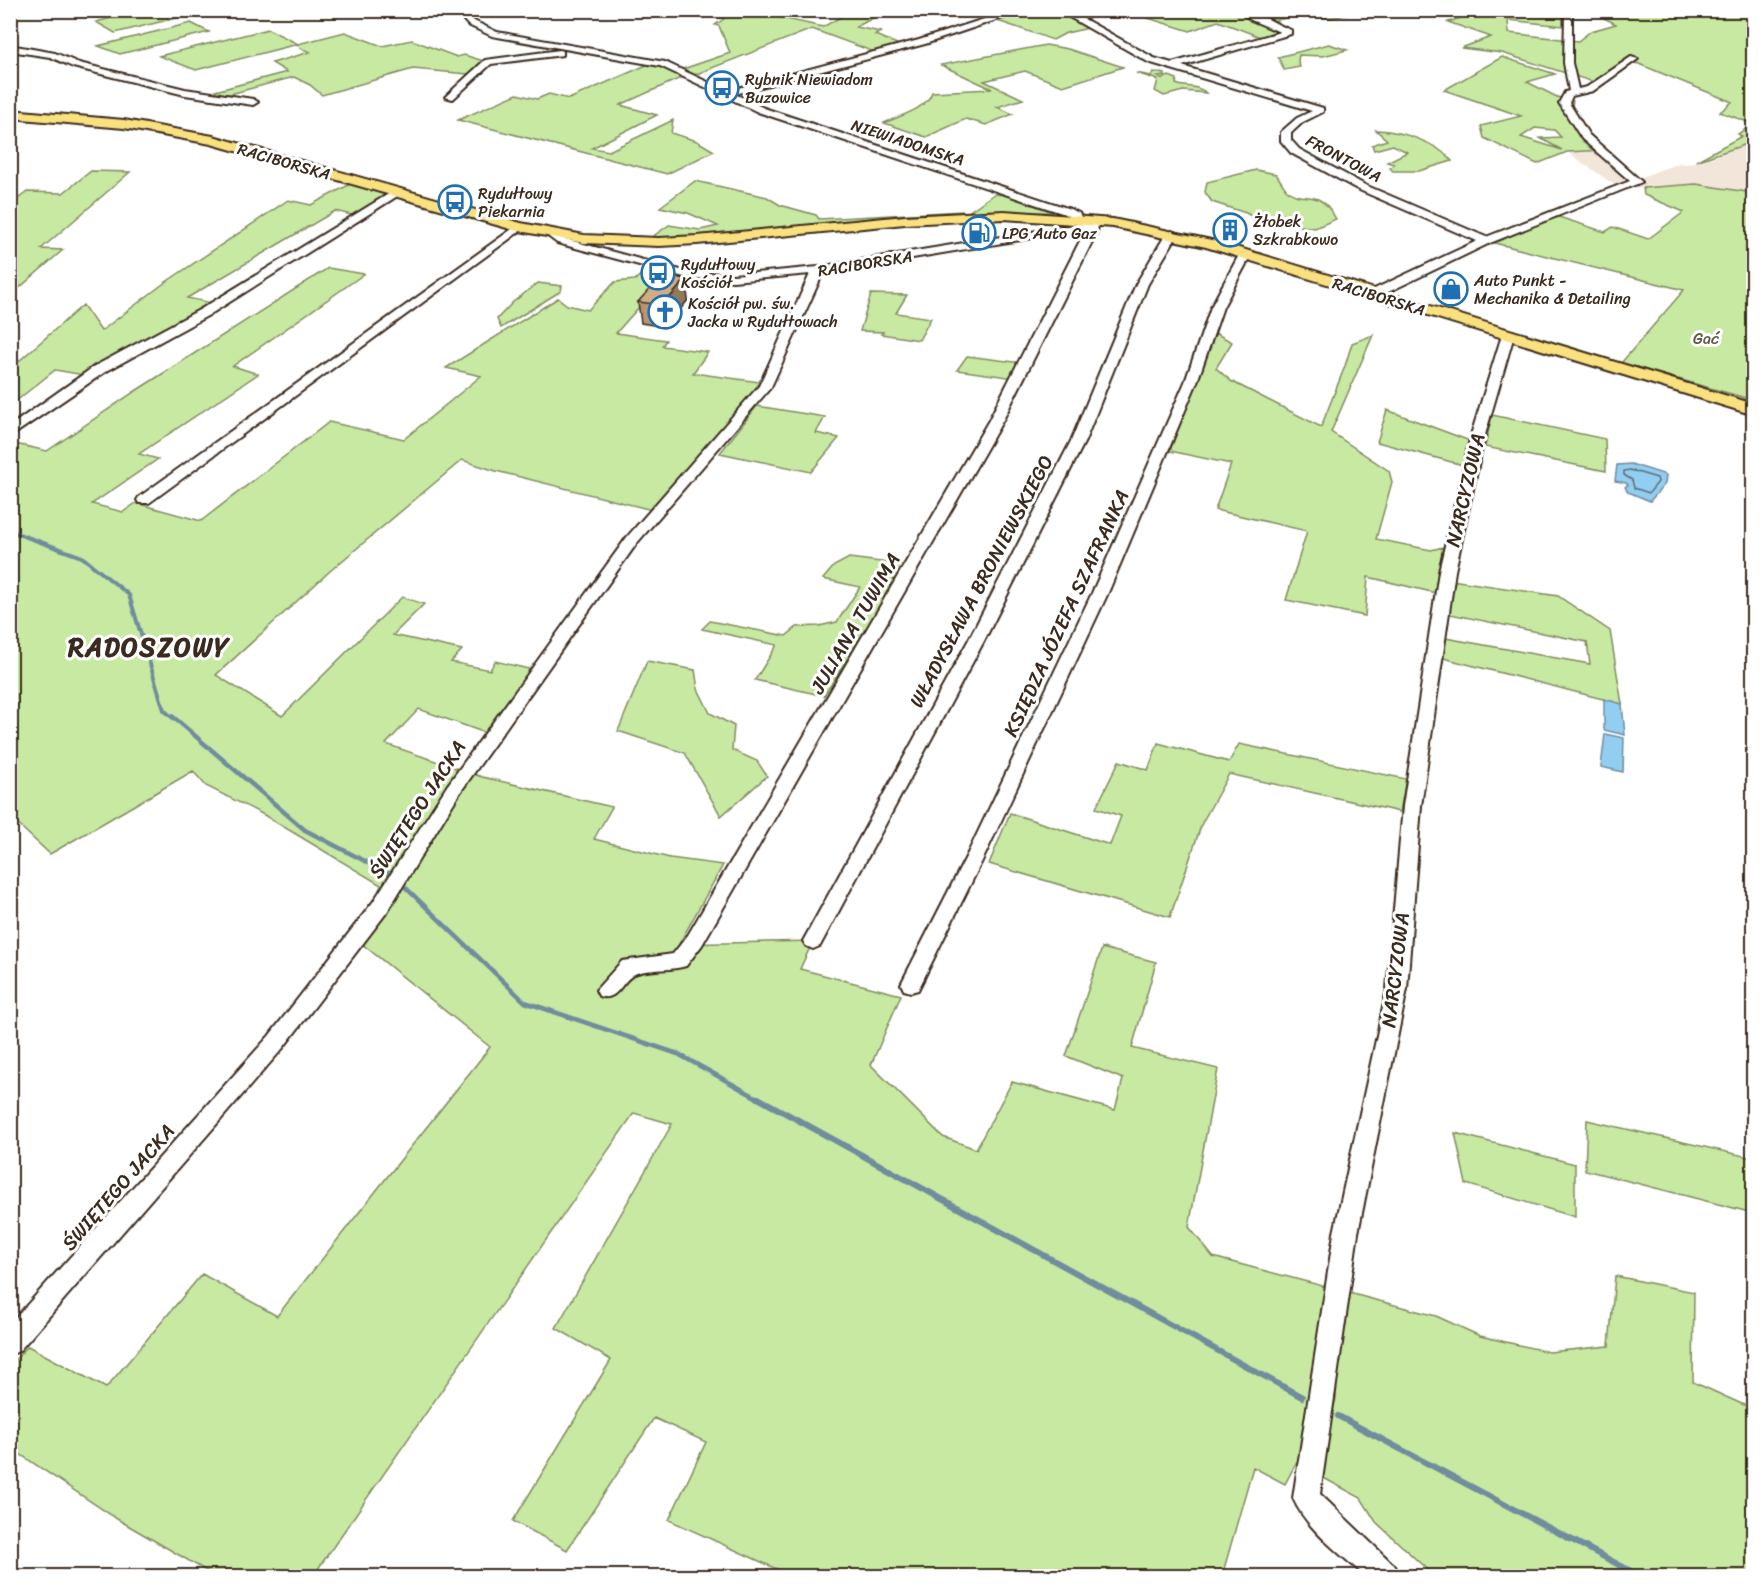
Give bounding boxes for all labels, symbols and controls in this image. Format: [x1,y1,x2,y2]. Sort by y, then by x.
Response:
place label: Rybnik Niewiadom Buzowice [745,65,873,112]
bus stop icon: Rybnik Niewiadom Buzowice [704,70,740,106]
street label: NIEWIADOMSKA [848,111,968,174]
street label: FRONTOWA [1301,126,1387,191]
street label: RACIBORSKA [234,134,334,189]
place label: Rydułtowy Piekarnia [478,179,553,226]
bus stop icon: Rydułtowy Piekarnia [437,184,473,220]
place label: Żłobek Szkrabkowo [1253,207,1338,254]
building icon: Żłobek Szkrabkowo [1212,212,1248,248]
fuel station icon: LPG Auto Gaz [961,215,997,251]
place label: LPG Auto Gaz [1002,219,1097,248]
street label: RACIBORSKA [816,242,915,285]
place label: Rydułtowy Kościół [681,250,756,297]
bus stop icon: Rydułtowy Kościół [640,255,676,291]
place label: Auto Punkt - Mechanika & Detailing [1473,266,1631,313]
street label: RACIBORSKA [1329,269,1429,324]
shop icon: Auto Punkt - Mechanika & Detailing [1433,271,1469,307]
place label: Kościół pw. św. Jacka w Rydułtowach [687,289,838,336]
church icon: Kościół pw. św. Jacka w Rydułtowach [647,294,683,330]
park label: Gać [1693,324,1721,353]
street label: NARCYZOWA [1435,430,1496,550]
street label: WŁADYSŁAWA BRONIEWSKIEGO [900,448,1063,714]
street label: KSIĘDZA JÓZEFA SZAFRANKA [994,484,1139,743]
street label: JULIANA TUWIMA [800,546,910,702]
district label: RADOSZOWY [67,624,231,670]
street label: ŚWIĘTEGO JACKA [359,733,475,886]
street label: NARCYZOWA [1371,911,1420,1030]
street label: ŚWIĘTEGO JACKA [53,1116,184,1259]

